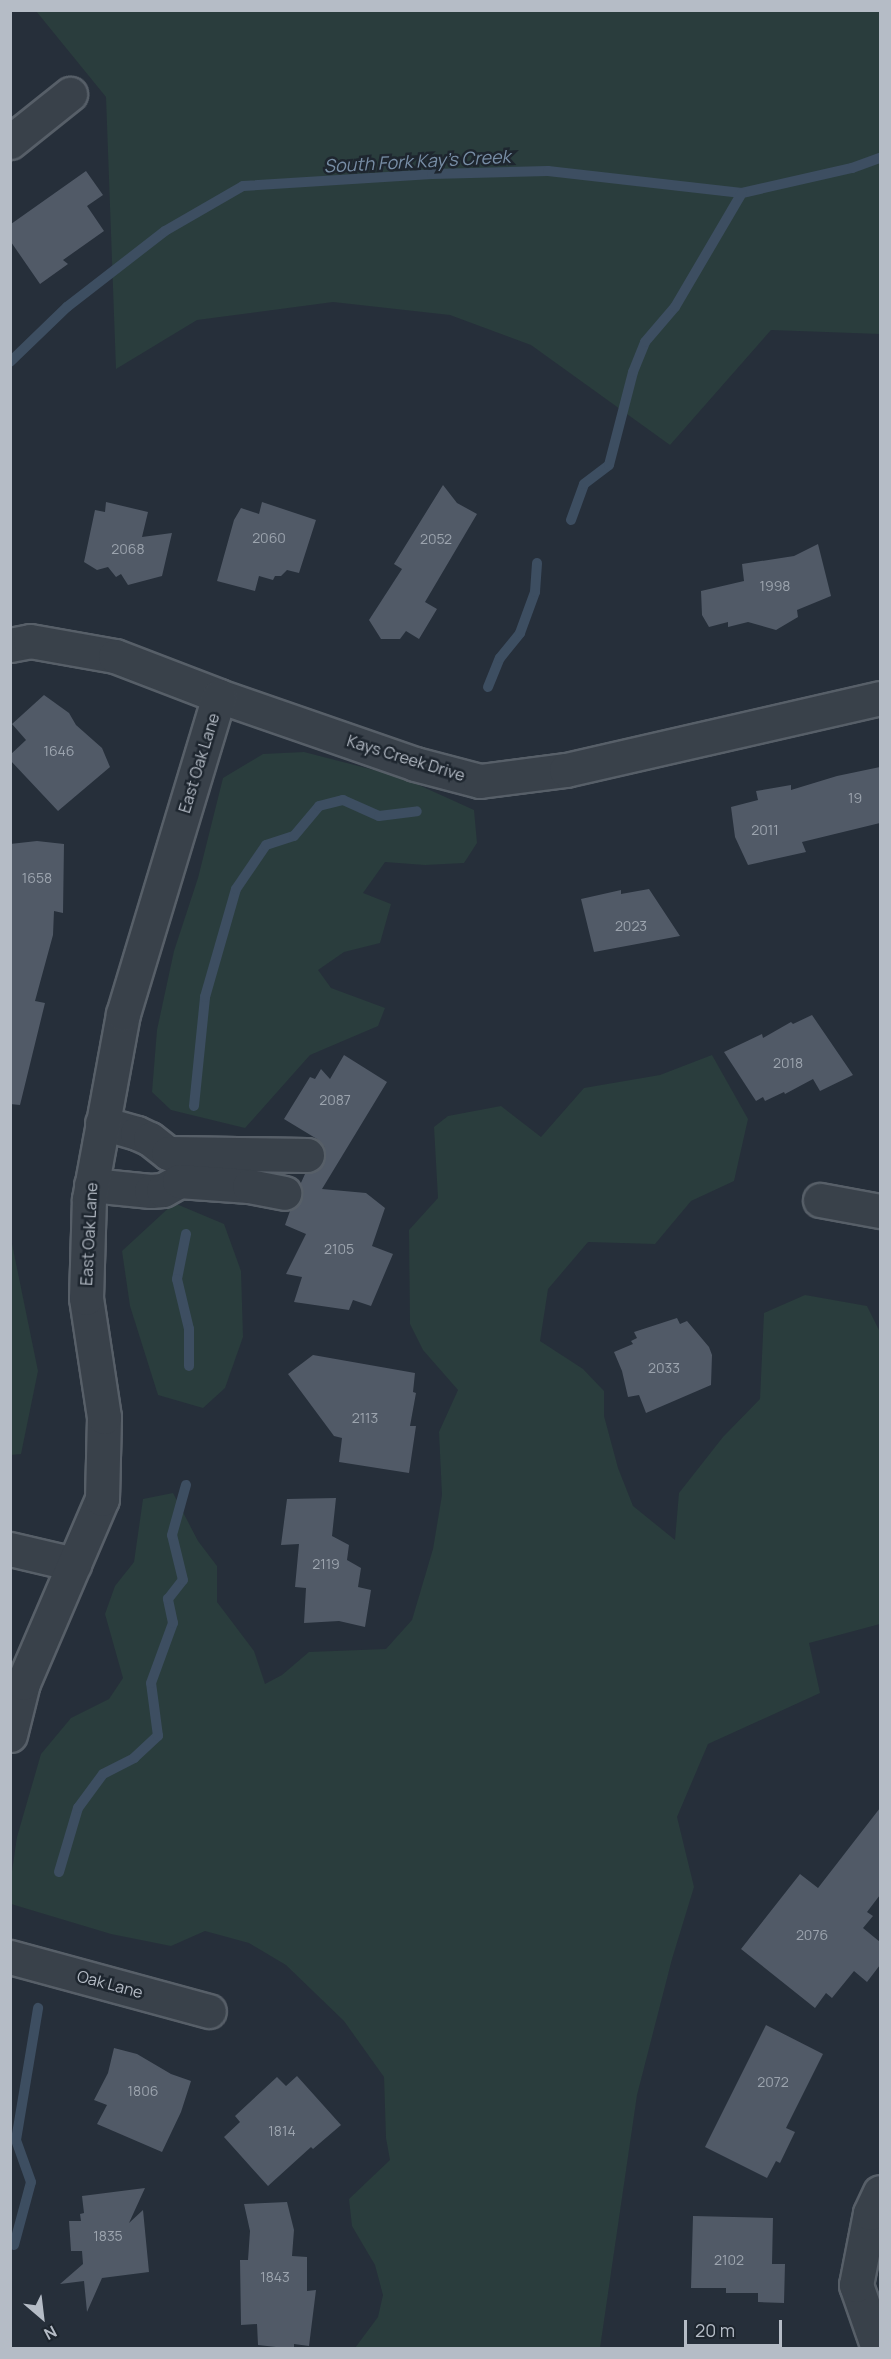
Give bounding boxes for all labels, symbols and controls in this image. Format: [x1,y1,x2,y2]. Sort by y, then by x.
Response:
water label: South Fork Kay's Creek [323,145,511,177]
house number: 2060 [252,530,286,546]
house number: 2052 [420,531,452,547]
house number: 2068 [111,541,145,557]
house number: 1998 [760,578,790,594]
street label: East Oak Lane [175,711,223,815]
street label: Kays Creek Drive [345,731,467,785]
house number: 1646 [43,743,75,759]
house number: 19 [848,790,862,806]
house number: 2011 [751,822,779,838]
house number: 1658 [22,870,52,886]
house number: 2023 [615,918,647,934]
house number: 2018 [773,1055,803,1071]
house number: 2087 [319,1092,351,1108]
street label: East Oak Lane [77,1182,101,1286]
house number: 2105 [324,1241,354,1257]
house number: 2033 [648,1360,680,1376]
house number: 2113 [352,1410,378,1426]
house number: 2119 [312,1556,340,1572]
house number: 2076 [796,1927,828,1943]
street label: Oak Lane [75,1966,145,2002]
house number: 2072 [757,2074,789,2090]
house number: 1806 [128,2083,158,2099]
house number: 1814 [268,2123,296,2139]
house number: 1835 [93,2228,123,2244]
house number: 2102 [714,2252,744,2268]
house number: 1843 [260,2269,290,2285]
north arrow [12,2287,72,2347]
scale bar [687,2308,784,2346]
text: 20 m [695,2318,735,2342]
text: N [40,2320,61,2345]

